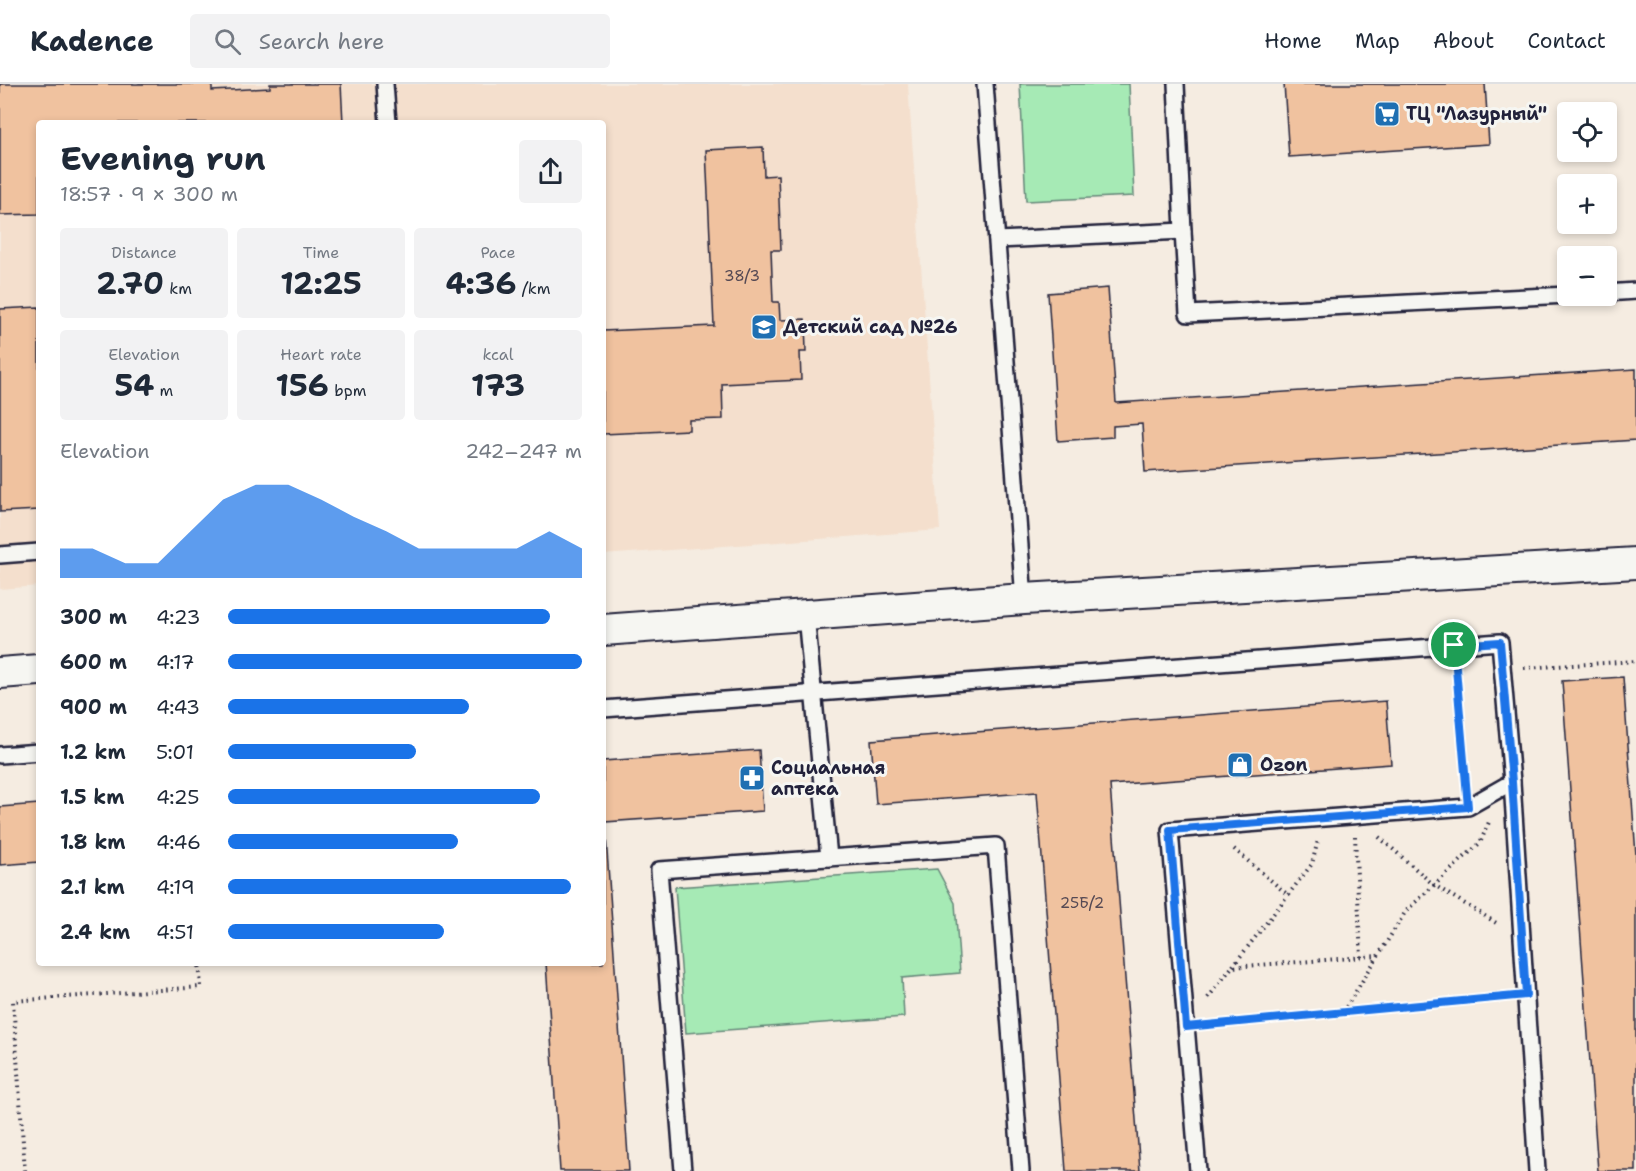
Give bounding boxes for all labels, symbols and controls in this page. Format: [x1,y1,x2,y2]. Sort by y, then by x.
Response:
search box [190,14,610,68]
text: Kadence [30,22,154,60]
icon: search [211,25,244,58]
text: Search here [259,27,385,56]
text: Home [1264,27,1322,55]
text: Map [1355,27,1400,55]
text: About [1433,27,1494,55]
text: Contact [1527,27,1606,55]
supermarket icon: ТЦ "Лазурный" [1372,99,1402,129]
place label: ТЦ "Лазурный" [1406,102,1547,126]
map controls [1557,102,1617,306]
button: locate [1557,102,1617,162]
text: Evening run [60,136,266,181]
button: share [519,140,582,203]
button: + [1557,174,1617,234]
text: 18:57 · 9 × 300 m [60,181,238,207]
text: Distance [111,242,177,263]
text: Time [303,242,339,263]
text: Pace [480,242,516,263]
button: − [1557,246,1617,306]
text: 2.70 [96,263,164,304]
text: 12:25 [280,263,362,304]
text: 4:36 [446,263,516,304]
house number: 38/3 [724,266,760,286]
text: km [164,278,192,299]
text: /km [516,278,550,299]
school or university icon: Детский сад №26 [749,312,779,342]
place label: Детский сад №26 [783,315,958,339]
text: Elevation [108,344,180,365]
text: Heart rate [280,344,362,365]
text: kcal [482,344,514,365]
text: 54 [115,365,154,406]
text: 156 [276,365,329,406]
text: 173 [471,365,525,406]
text: m [154,380,173,401]
text: bpm [329,380,366,401]
text: Elevation [60,438,150,464]
text: 242–247 m [465,438,582,464]
text: 300 m [60,604,127,630]
text: 4:23 [156,604,201,630]
pin [1428,619,1479,670]
icon: arrive [1437,628,1470,661]
text: 600 m [60,649,127,675]
text: 4:17 [156,649,195,675]
text: 900 m [60,694,127,720]
text: 4:43 [156,694,200,720]
text: 1.2 km [60,739,126,765]
text: 5:01 [156,739,194,765]
shop icon: Ozon [1225,750,1255,780]
place label: Ozon [1260,753,1307,777]
place label: Социальная аптека [771,756,886,801]
pharmacy icon: Социальная аптека [737,763,767,793]
text: 1.5 km [60,784,124,810]
text: 4:25 [156,784,200,810]
text: 1.8 km [60,829,126,855]
text: 4:46 [156,829,201,855]
text: 2.1 km [60,874,125,900]
text: 4:19 [156,874,195,900]
house number: 25Б/2 [1060,893,1104,913]
text: 2.4 km [60,919,130,945]
text: 4:51 [156,919,194,945]

